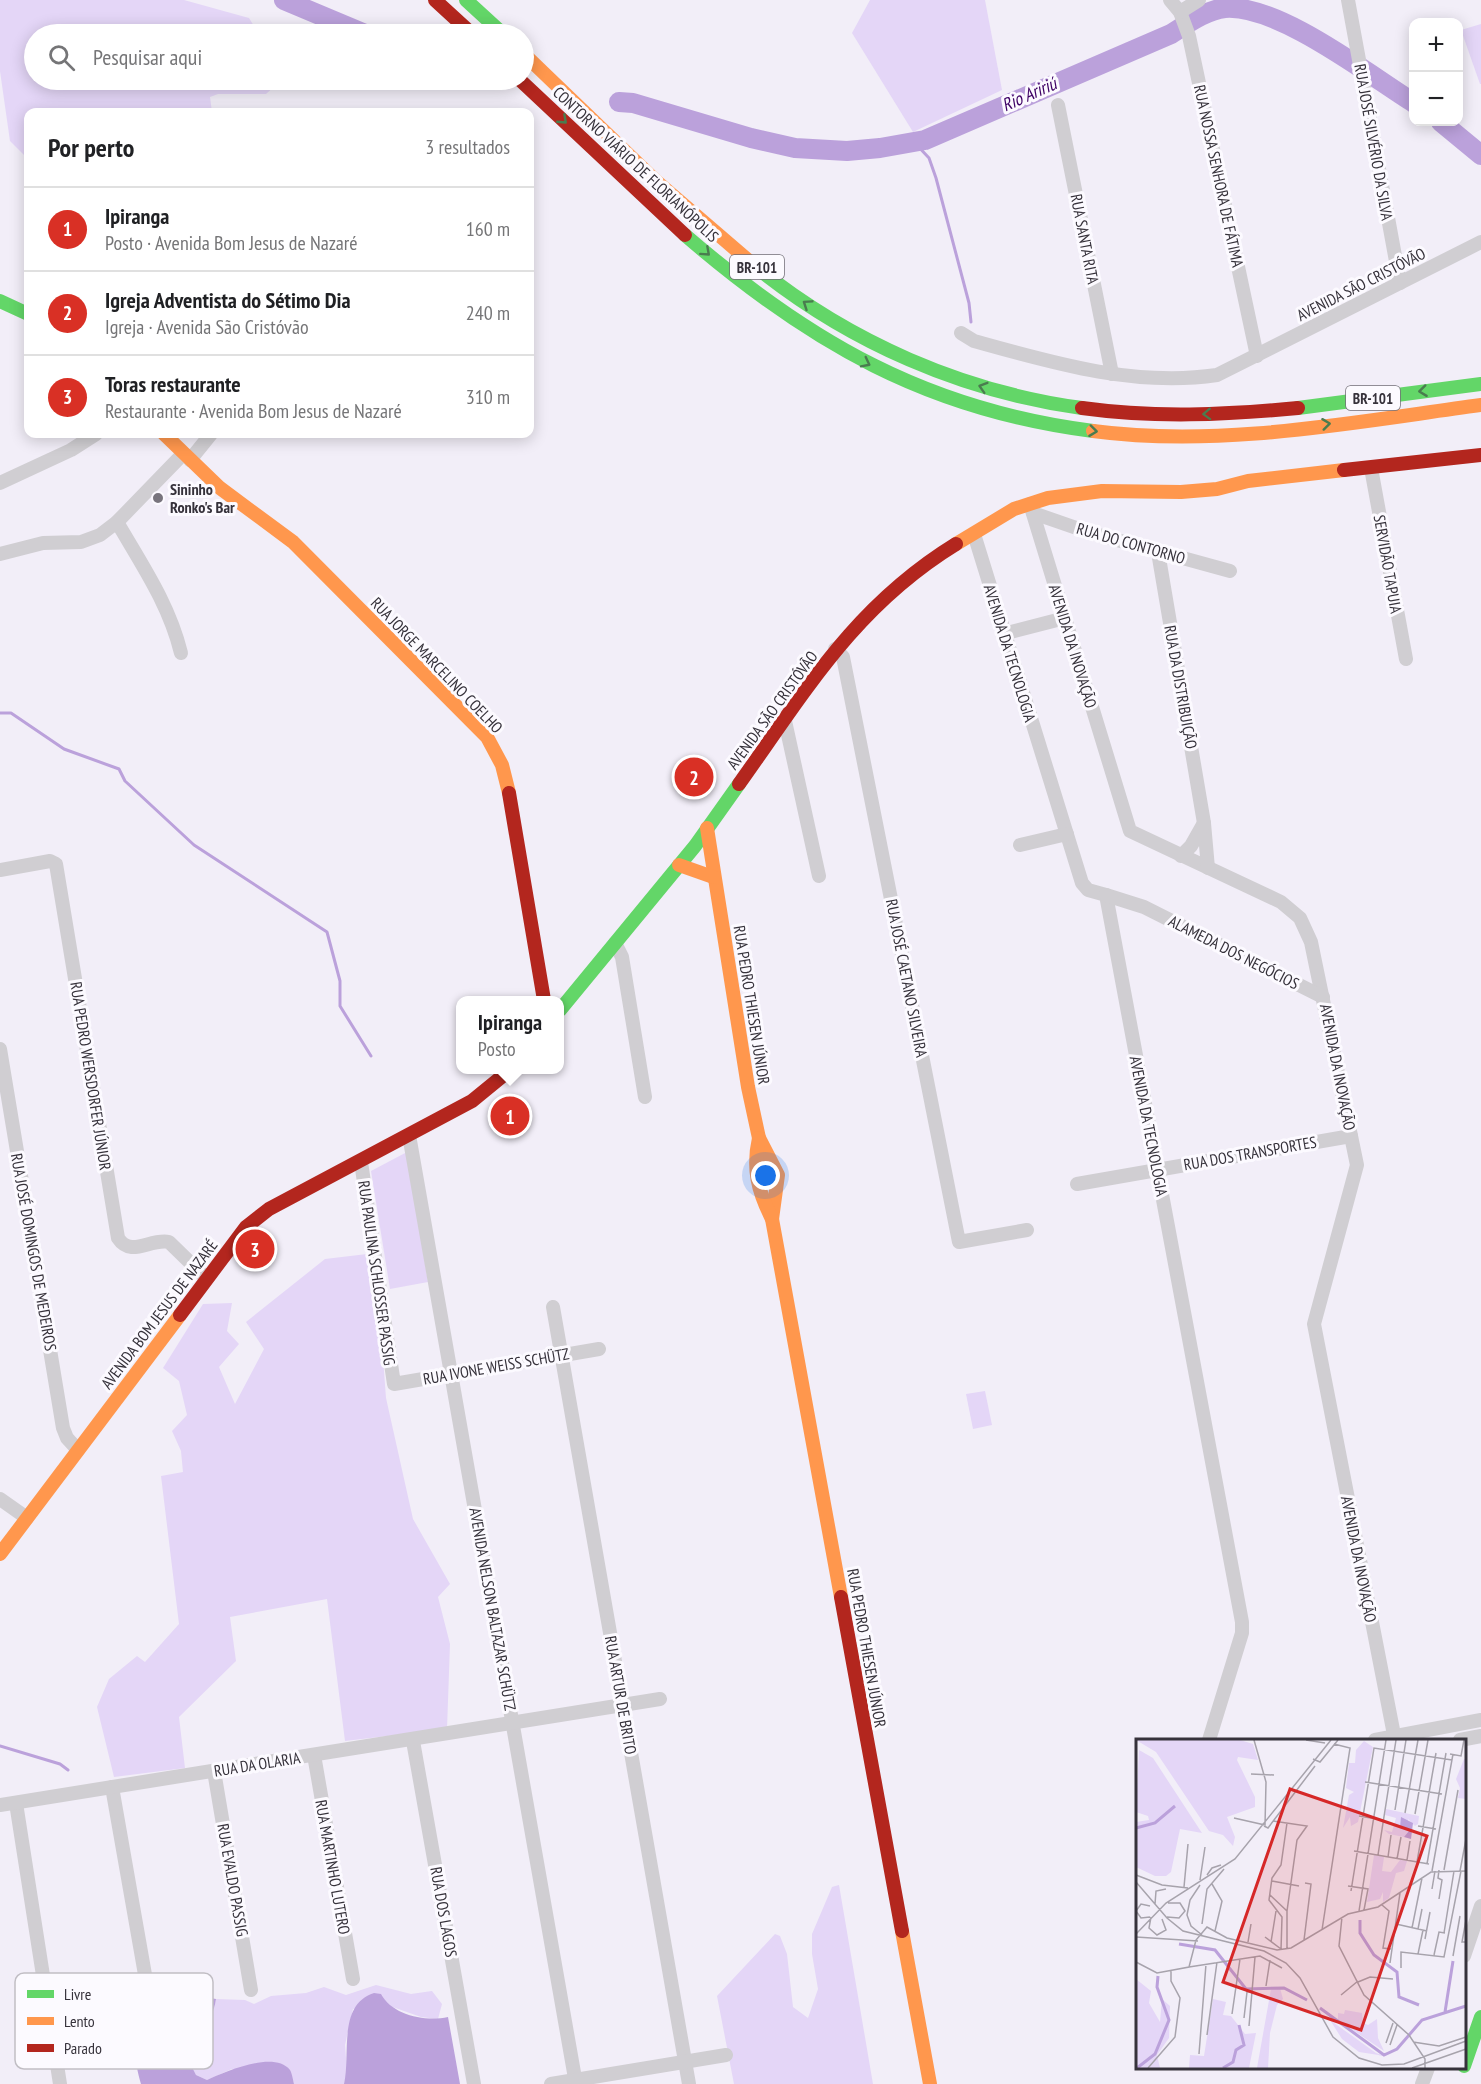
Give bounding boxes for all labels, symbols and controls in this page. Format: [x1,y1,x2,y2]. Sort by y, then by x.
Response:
map controls [1409,18,1463,126]
button: + [1409,18,1463,72]
search box [24,24,534,90]
icon: search [45,41,78,74]
text: Pesquisar aqui [93,43,202,71]
street label: RUA JOSÉ SILVÉRIO DA SILVA [1350,62,1398,222]
water label: Rio Aririú [998,71,1061,116]
button: − [1409,72,1463,126]
street label: CONTORNO VIÁRIO DE FLORIANÓPOLIS [549,82,723,246]
street label: RUA NOSSA SENHORA DE FÁTIMA [1190,83,1248,269]
one-way arrow [555,112,566,123]
text: Por perto [48,131,134,164]
text: 3 resultados [425,134,510,160]
street label: RUA SANTA RITA [1066,192,1104,286]
text: Ipiranga [105,202,169,230]
text: 1 [63,216,72,242]
text: 160 m [466,216,510,242]
text: Posto · Avenida Bom Jesus de Nazaré [105,230,358,256]
street label: AVENIDA SÃO CRISTÓVÃO [1293,243,1429,325]
one-way arrow [699,245,710,256]
road number: BR-101 [730,255,784,279]
text: Igreja Adventista do Sétimo Dia [105,286,351,314]
text: 2 [63,300,72,326]
text: 240 m [466,300,510,326]
one-way arrow [803,300,814,311]
text: Igreja · Avenida São Cristóvão [105,314,309,340]
one-way arrow [859,355,870,367]
text: Toras restaurante [105,370,241,398]
one-way arrow [978,382,989,394]
text: 3 [63,384,72,410]
text: 310 m [466,384,510,410]
one-way arrow [1418,385,1428,397]
road number: BR-101 [1346,386,1400,410]
text: Restaurante · Avenida Bom Jesus de Nazaré [105,398,402,424]
one-way arrow [1203,408,1212,421]
one-way arrow [1321,419,1330,431]
one-way arrow [1088,424,1097,437]
place label: Sininho Ronko's Bar [170,479,235,517]
marker: Sininho Ronko's Bar [151,491,165,505]
street label: SERVIDÃO TAPUIA [1369,513,1407,615]
street label: RUA DO CONTORNO [1075,518,1188,568]
street label: AVENIDA DA TECNOLOGIA [980,582,1041,724]
street label: AVENIDA DA INOVAÇÃO [1045,582,1101,710]
street label: RUA JORGE MARCELINO COELHO [367,593,507,737]
street label: RUA DA DISTRIBUIÇÃO [1160,624,1202,751]
street label: AVENIDA SÃO CRISTÓVÃO [722,647,822,773]
pin: 2 [674,754,714,800]
street label: RUA JOSÉ CAETANO SILVEIRA [882,897,932,1059]
street label: ALAMEDA DOS NEGÓCIOS [1165,910,1303,994]
street label: RUA PEDRO THIESEN JÚNIOR [730,924,775,1086]
street label: RUA PEDRO WERSDORFER JÚNIOR [66,980,116,1172]
popup [456,996,564,1074]
street label: AVENIDA DA INOVAÇÃO [1316,1002,1360,1132]
text: Ipiranga [478,1008,542,1036]
text: Posto [478,1036,516,1062]
street label: AVENIDA DA TECNOLOGIA [1126,1054,1172,1198]
pin: 1 [490,1094,530,1138]
street label: RUA DOS TRANSPORTES [1182,1131,1318,1175]
street label: RUA JOSÉ DOMINGOS DE MEDEIROS [7,1152,61,1353]
your location [751,1161,780,1190]
street label: RUA PAULINA SCHLOSSER PASSIG [354,1179,400,1367]
pin: 3 [236,1226,274,1272]
street label: AVENIDA BOM JESUS DE NAZARÉ [96,1235,222,1393]
street label: RUA IVONE WEISS SCHÜTZ [421,1343,571,1389]
street label: AVENIDA DA INOVAÇÃO [1337,1494,1381,1624]
street label: AVENIDA NELSON BALTAZAR SCHÜTZ [465,1506,521,1712]
street label: RUA PEDRO THIESEN JÚNIOR [843,1567,891,1729]
street label: RUA ARTUR DE BRITO [601,1634,641,1756]
inset map [1136,1739,1466,2069]
street label: RUA DA OLARIA [212,1747,302,1781]
street label: RUA MARTINHO LUTERO [311,1798,355,1936]
street label: RUA EVALDO PASSIG [213,1822,253,1938]
street label: RUA DOS LAGOS [426,1865,462,1959]
legend [15,1973,213,2069]
text: Livre [64,1984,91,2004]
text: Lento [64,2011,95,2031]
text: Parado [64,2038,102,2058]

